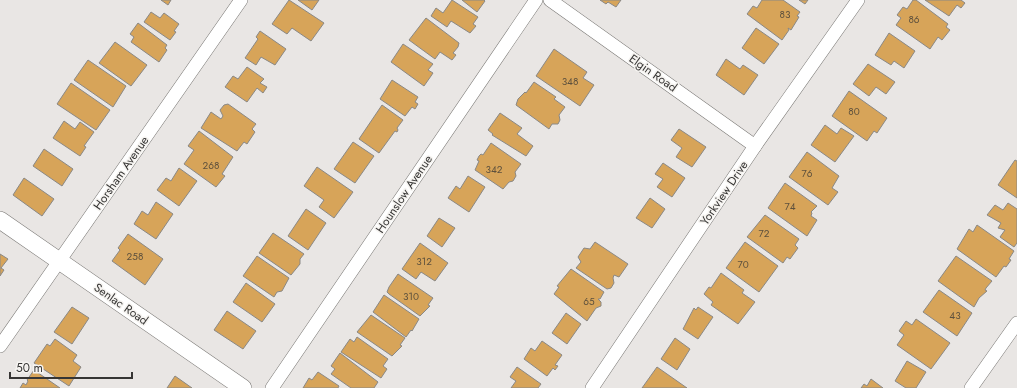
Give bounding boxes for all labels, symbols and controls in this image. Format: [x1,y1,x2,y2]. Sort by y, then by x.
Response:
house number: 83 [780,7,791,22]
house number: 86 [908,12,920,27]
street label: Elgin Road [625,50,681,96]
house number: 348 [562,74,578,89]
house number: 80 [848,104,860,119]
street label: Horsham Avenue [89,132,153,214]
street label: Hounslow Avenue [371,151,437,237]
street label: Yorkview Drive [696,157,752,229]
house number: 268 [203,158,219,173]
house number: 342 [486,162,503,177]
house number: 76 [801,166,813,181]
house number: 74 [784,199,796,214]
house number: 72 [759,226,770,241]
house number: 258 [127,249,143,264]
house number: 312 [416,254,432,269]
house number: 70 [737,257,749,272]
street label: Senlac Road [90,279,152,329]
house number: 310 [403,289,419,304]
house number: 65 [583,294,595,309]
house number: 43 [949,308,961,323]
scale bar [10,354,132,380]
text: 50 m [16,359,43,377]

